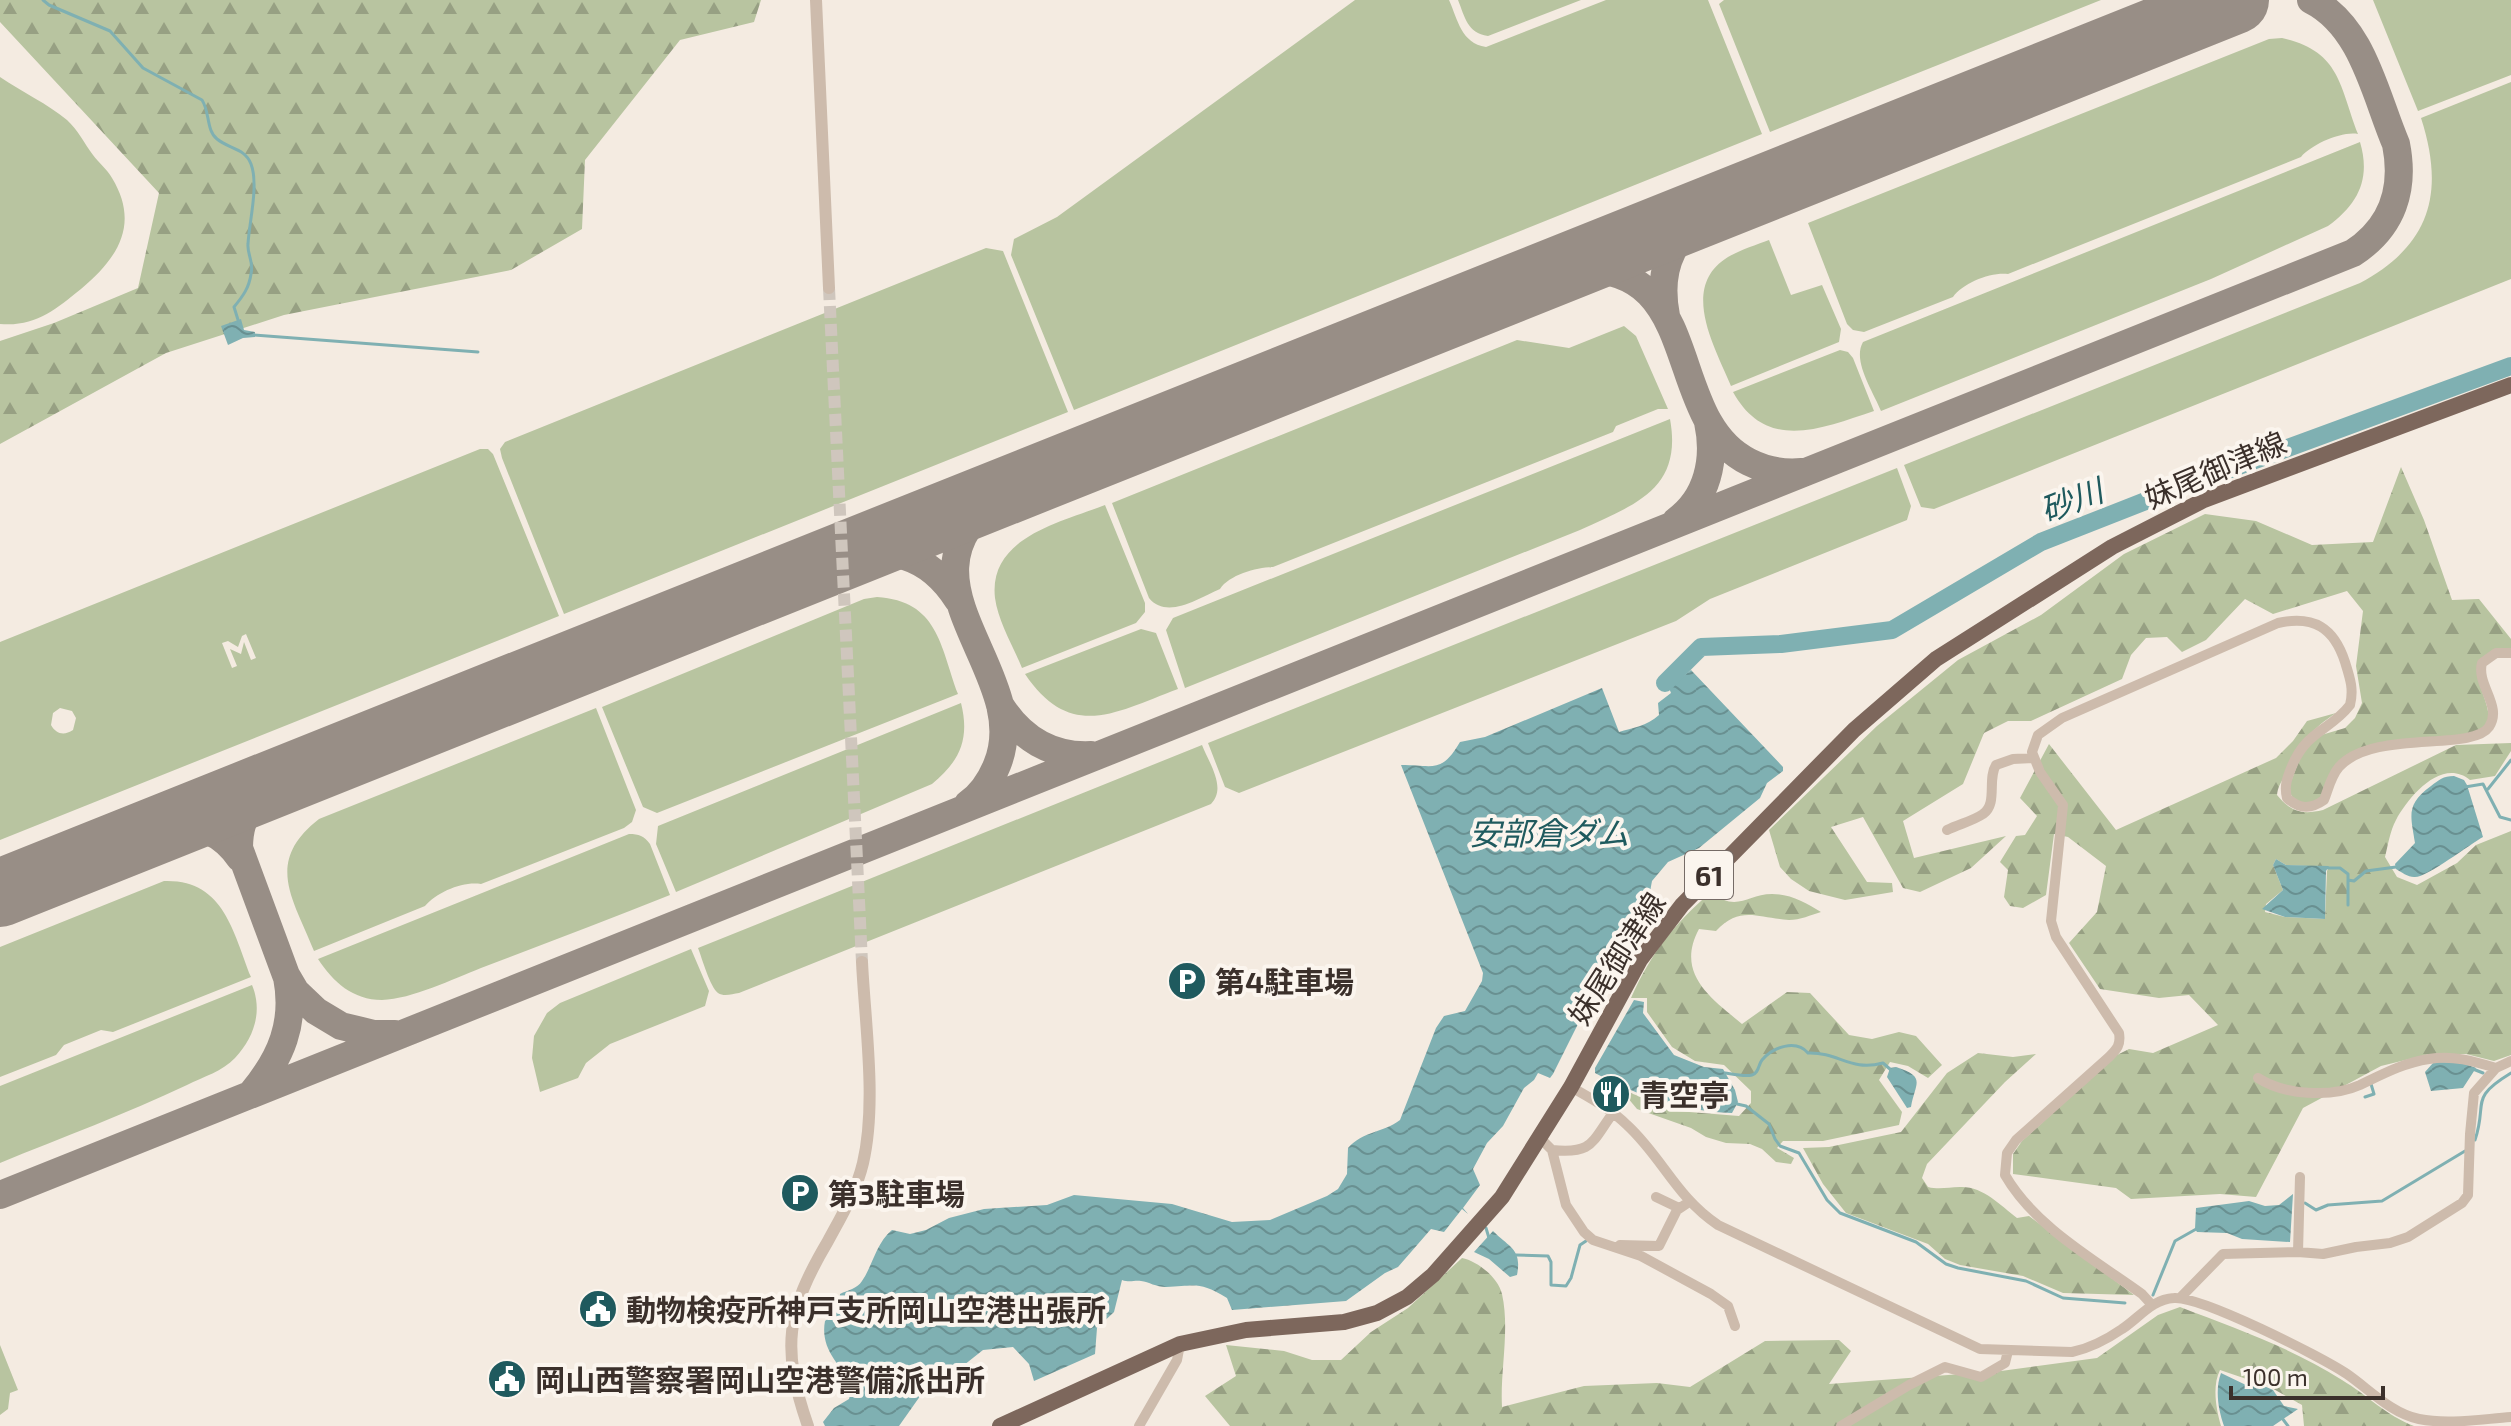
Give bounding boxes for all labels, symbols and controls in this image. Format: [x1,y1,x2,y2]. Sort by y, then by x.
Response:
street label: 妹尾御津線 [2139,423,2291,515]
water label: 砂川 [2034,469,2110,528]
water label: 安部倉ダム [1469,813,1629,851]
road number: 61 [1685,851,1733,899]
street label: 妹尾御津線 [1560,885,1672,1031]
parking icon: 第4駐車場 [1166,960,1208,1002]
place label: 第4駐車場 [1215,963,1354,999]
restaurant icon: 青空亭 [1590,1073,1632,1115]
place label: 青空亭 [1639,1076,1729,1112]
parking icon: 第3駐車場 [779,1172,821,1214]
place label: 第3駐車場 [828,1175,965,1211]
public building icon: 動物検疫所神戸支所岡山空港出張所 [577,1288,619,1330]
place label: 動物検疫所神戸支所岡山空港出張所 [626,1291,1106,1327]
scale bar [2231,1350,2383,1400]
public building icon: 岡山西警察署岡山空港警備派出所 [486,1358,528,1400]
place label: 岡山西警察署岡山空港警備派出所 [535,1361,985,1397]
text: 100 m [2243,1362,2308,1391]

